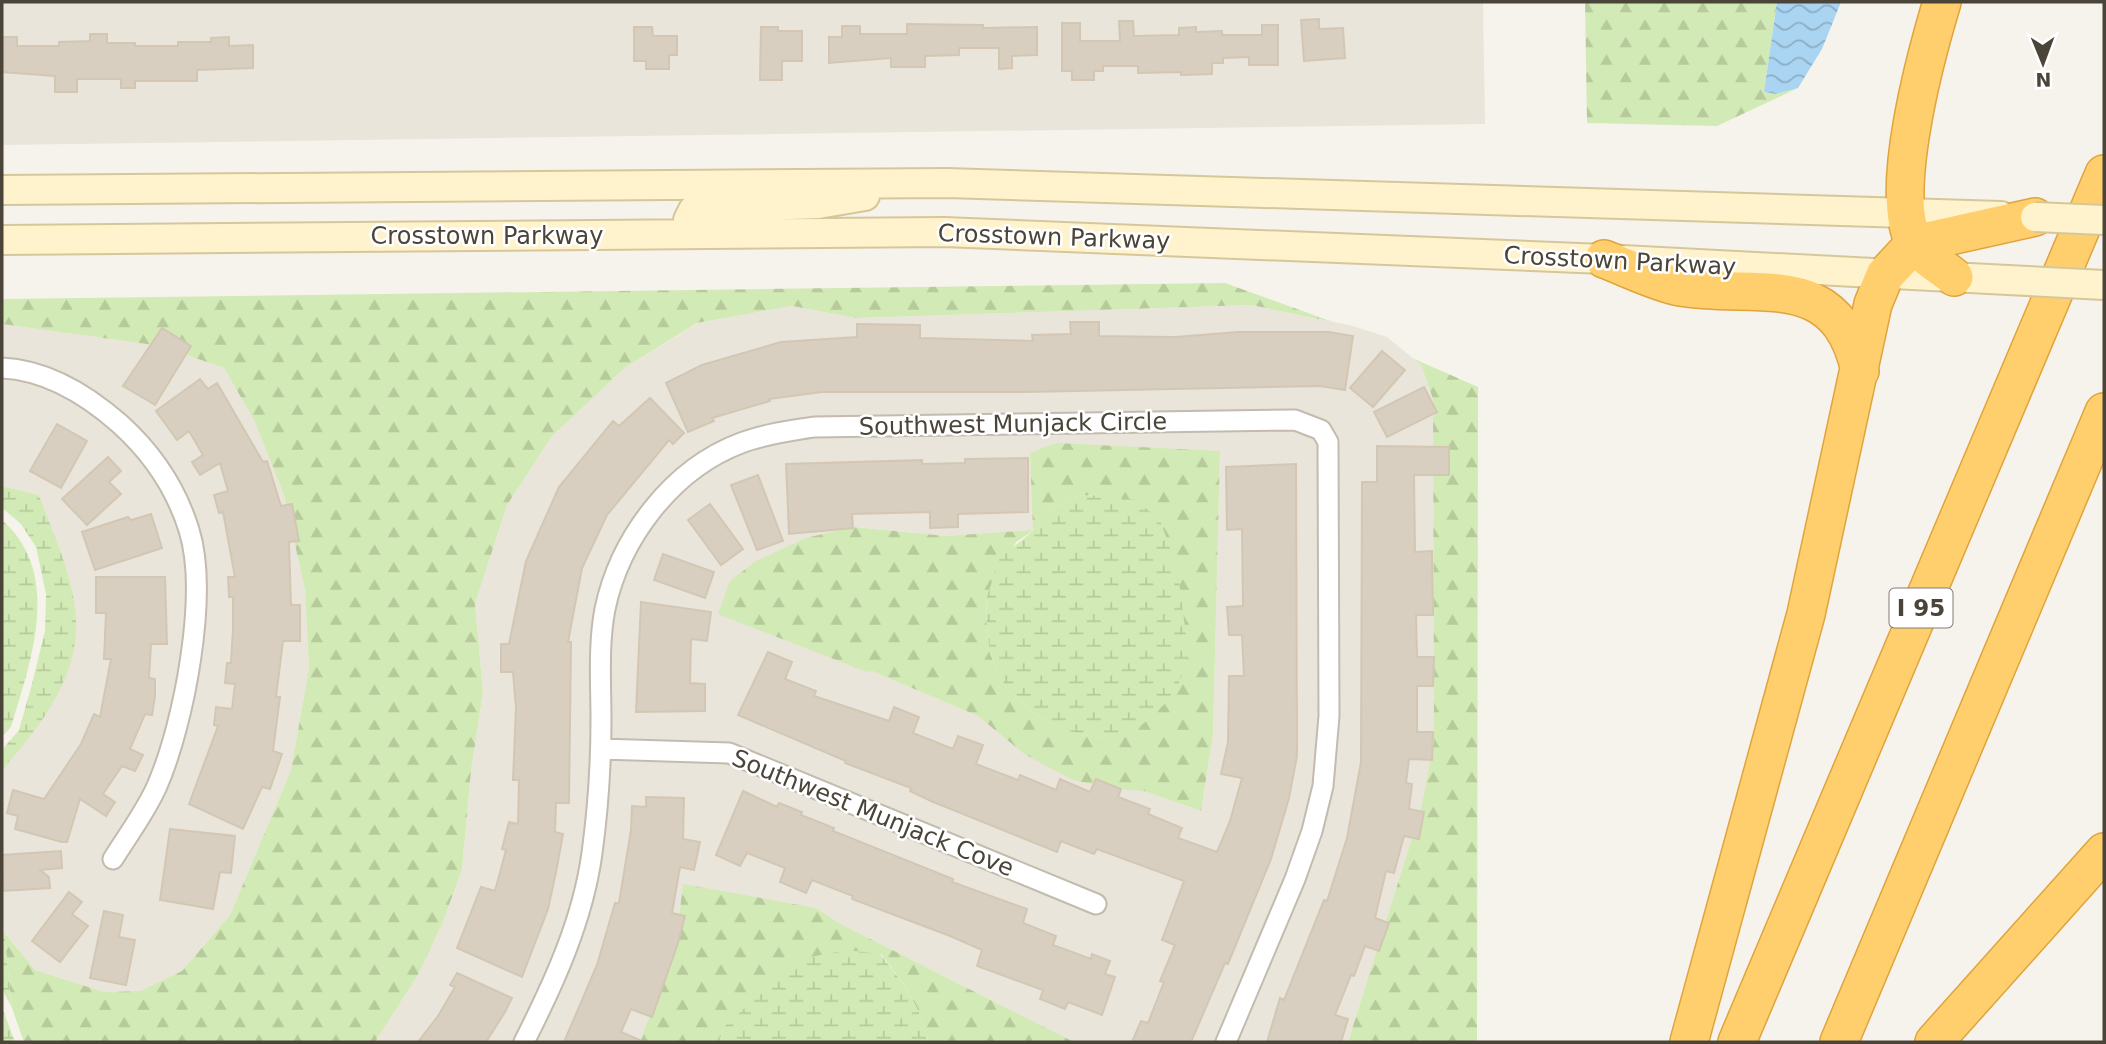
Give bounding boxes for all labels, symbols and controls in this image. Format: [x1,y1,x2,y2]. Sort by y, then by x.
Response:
north arrow [2008,28,2078,98]
text: N [2035,69,2051,91]
street label: Crosstown Parkway [937,219,1171,255]
street label: Crosstown Parkway [371,222,603,250]
street label: Crosstown Parkway [1503,241,1737,281]
street label: Southwest Munjack Circle [859,407,1167,441]
road number: I 95 [1890,588,1952,628]
street label: Southwest Munjack Cove [728,744,1018,882]

